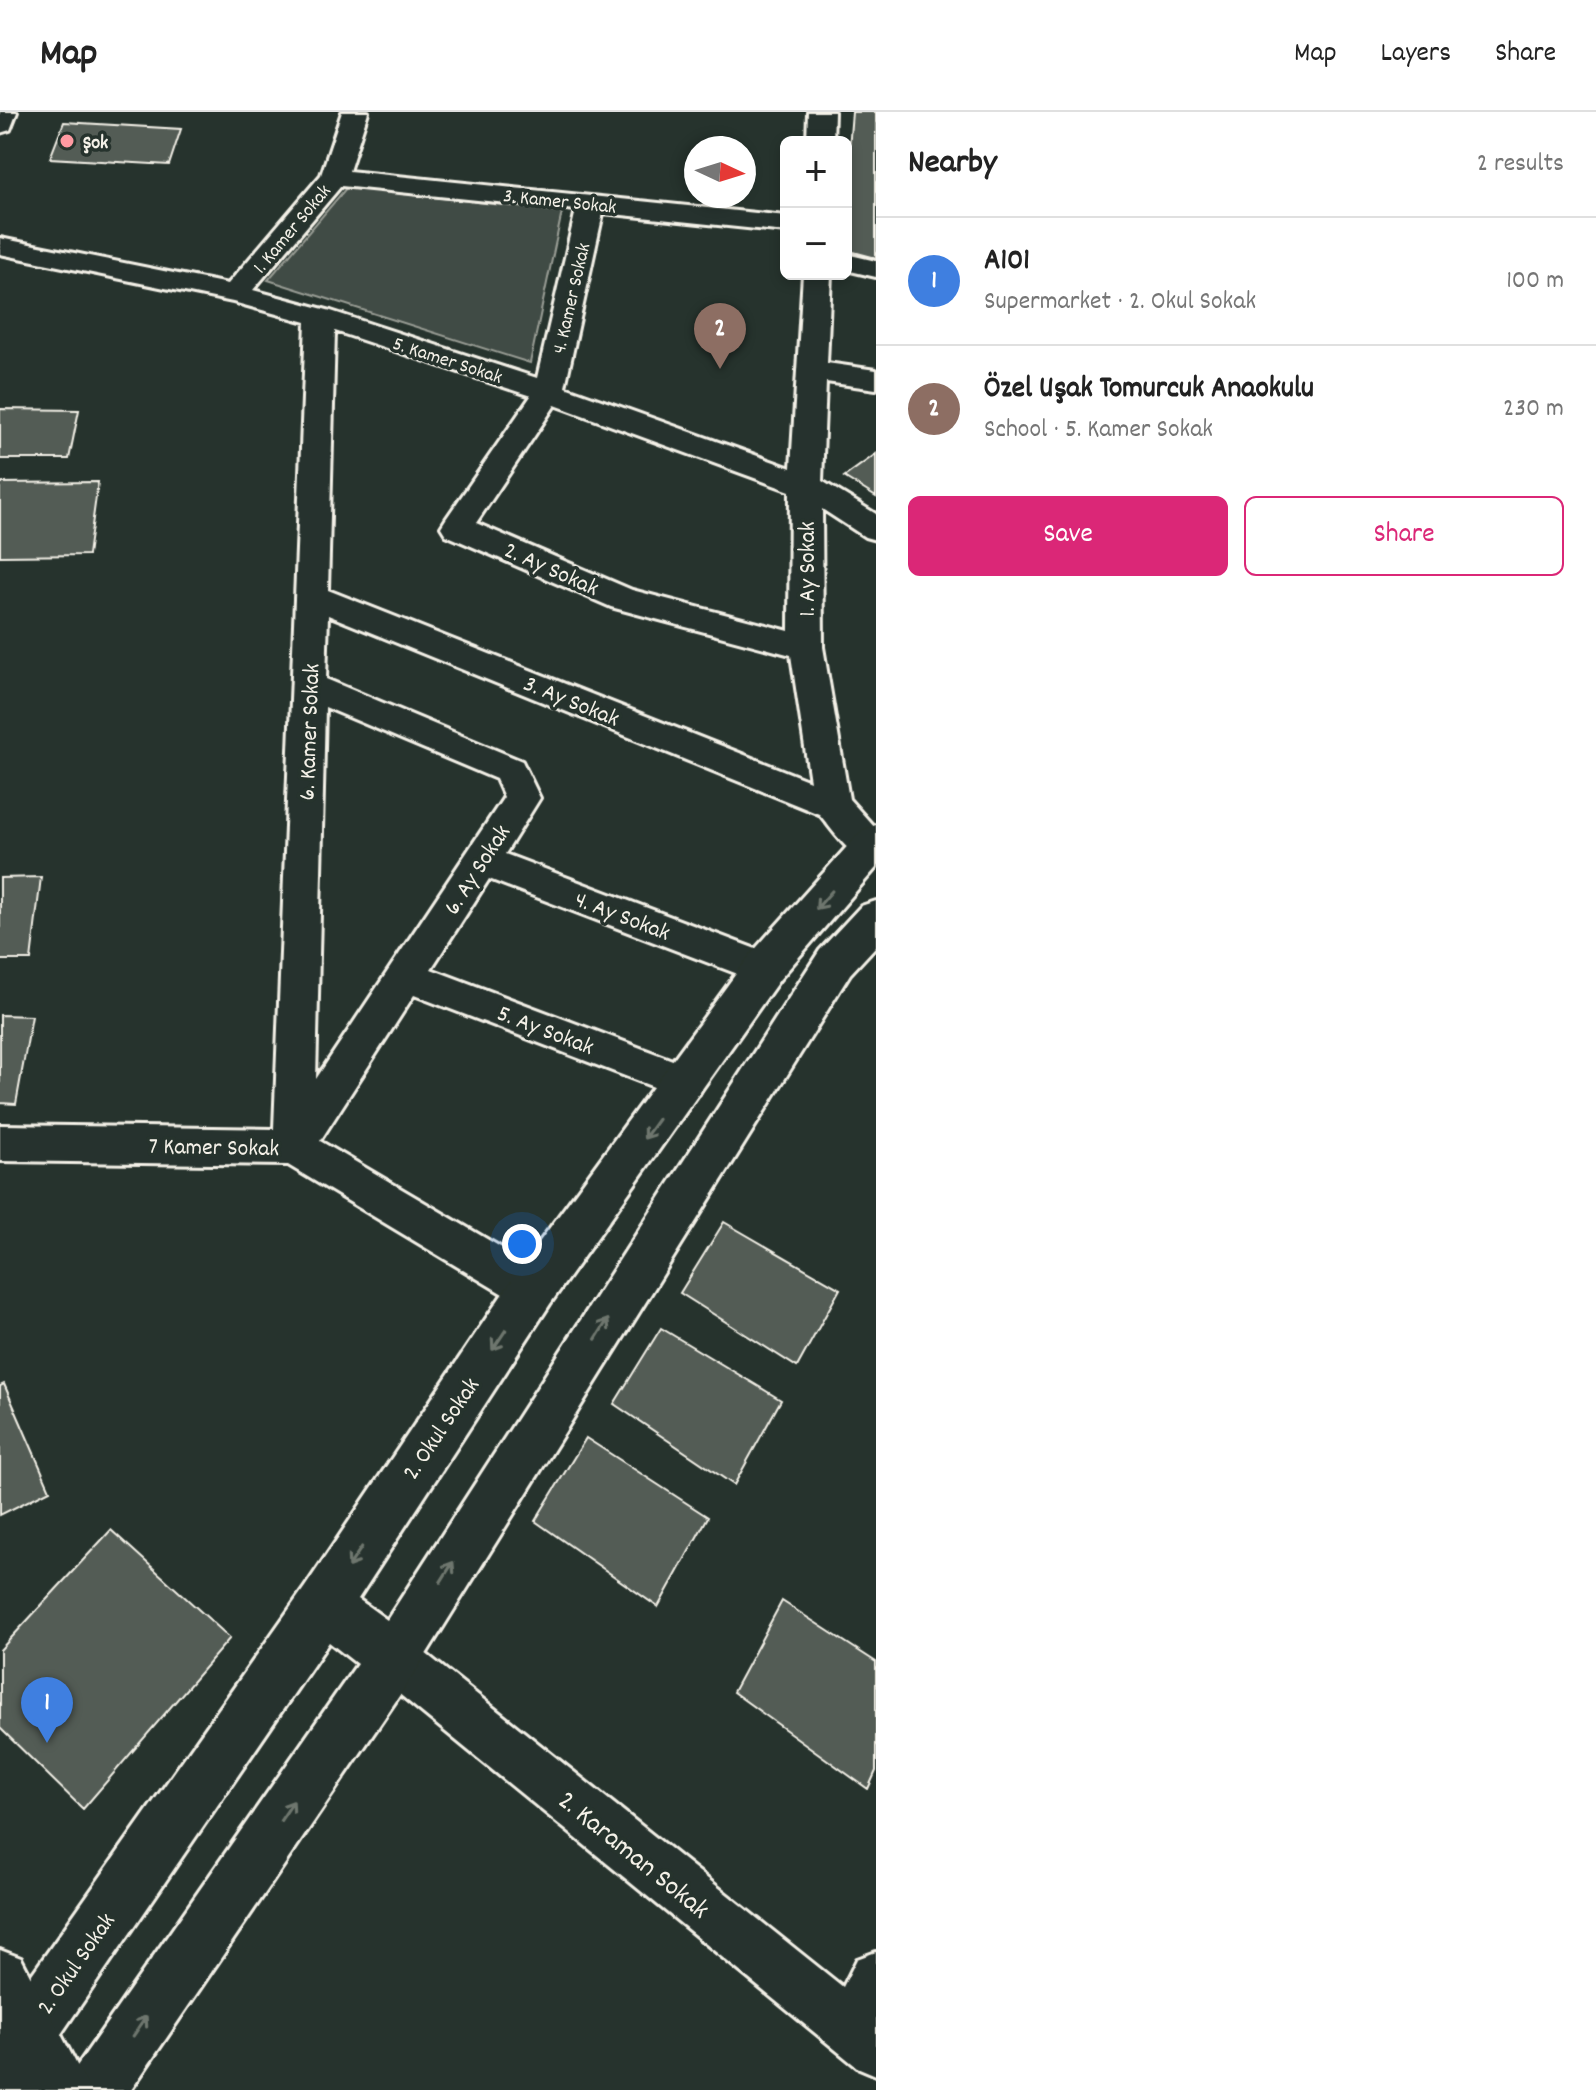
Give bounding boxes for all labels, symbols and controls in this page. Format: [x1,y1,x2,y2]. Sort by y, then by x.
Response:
text: Map [40,28,98,83]
text: Map [1294,35,1337,75]
text: Layers [1381,35,1451,75]
text: Share [1495,35,1556,75]
place label: Şok [83,130,108,158]
marker: Şok [58,132,76,150]
north arrow [684,136,756,208]
map controls [780,136,852,280]
button: + [780,136,852,208]
text: Nearby [908,140,997,189]
text: 2 results [1477,146,1564,183]
street label: 1. Kamer Sokak [248,179,339,281]
street label: 3. Kamer Sokak [502,183,618,223]
button: − [780,208,852,280]
street label: 4. Kamer Sokak [547,241,599,357]
text: A101 [984,241,1030,284]
text: 1 [931,263,937,300]
text: 100 m [1506,263,1564,300]
text: Supermarket · 2. Okul Sokak [984,284,1256,321]
pin: 2 [694,303,746,369]
street label: 5. Kamer Sokak [389,331,506,393]
text: Özel Uşak Tomurcuk Anaokulu [984,369,1314,412]
text: 2 [928,391,940,428]
text: 230 m [1503,391,1564,428]
text: School · 5. Kamer Sokak [984,412,1213,449]
button: Save [908,496,1228,576]
button: Share [1244,496,1564,576]
street label: 1. Ay Sokak [792,521,826,617]
street label: 2. Ay Sokak [498,535,604,607]
street label: 6. Kamer Sokak [292,663,330,801]
street label: 3. Ay Sokak [518,668,624,737]
street label: 6. Ay Sokak [437,819,520,923]
street label: 4. Ay Sokak [569,884,675,952]
one-way arrow [815,889,833,909]
street label: 5. Ay Sokak [492,998,598,1066]
one-way arrow [642,1118,659,1139]
street label: 7 Kamer Sokak [148,1131,280,1167]
your location [502,1224,542,1264]
one-way arrow [594,1318,610,1341]
one-way arrow [491,1329,507,1351]
street label: 2. Okul Sokak [396,1372,489,1488]
one-way arrow [347,1545,363,1567]
one-way arrow [440,1561,456,1584]
pin: 1 [21,1677,73,1743]
street label: 2. Karaman Sokak [547,1783,717,1931]
one-way arrow [279,1801,295,1823]
street label: 2. Okul Sokak [30,1907,125,2023]
one-way arrow [132,2015,148,2037]

